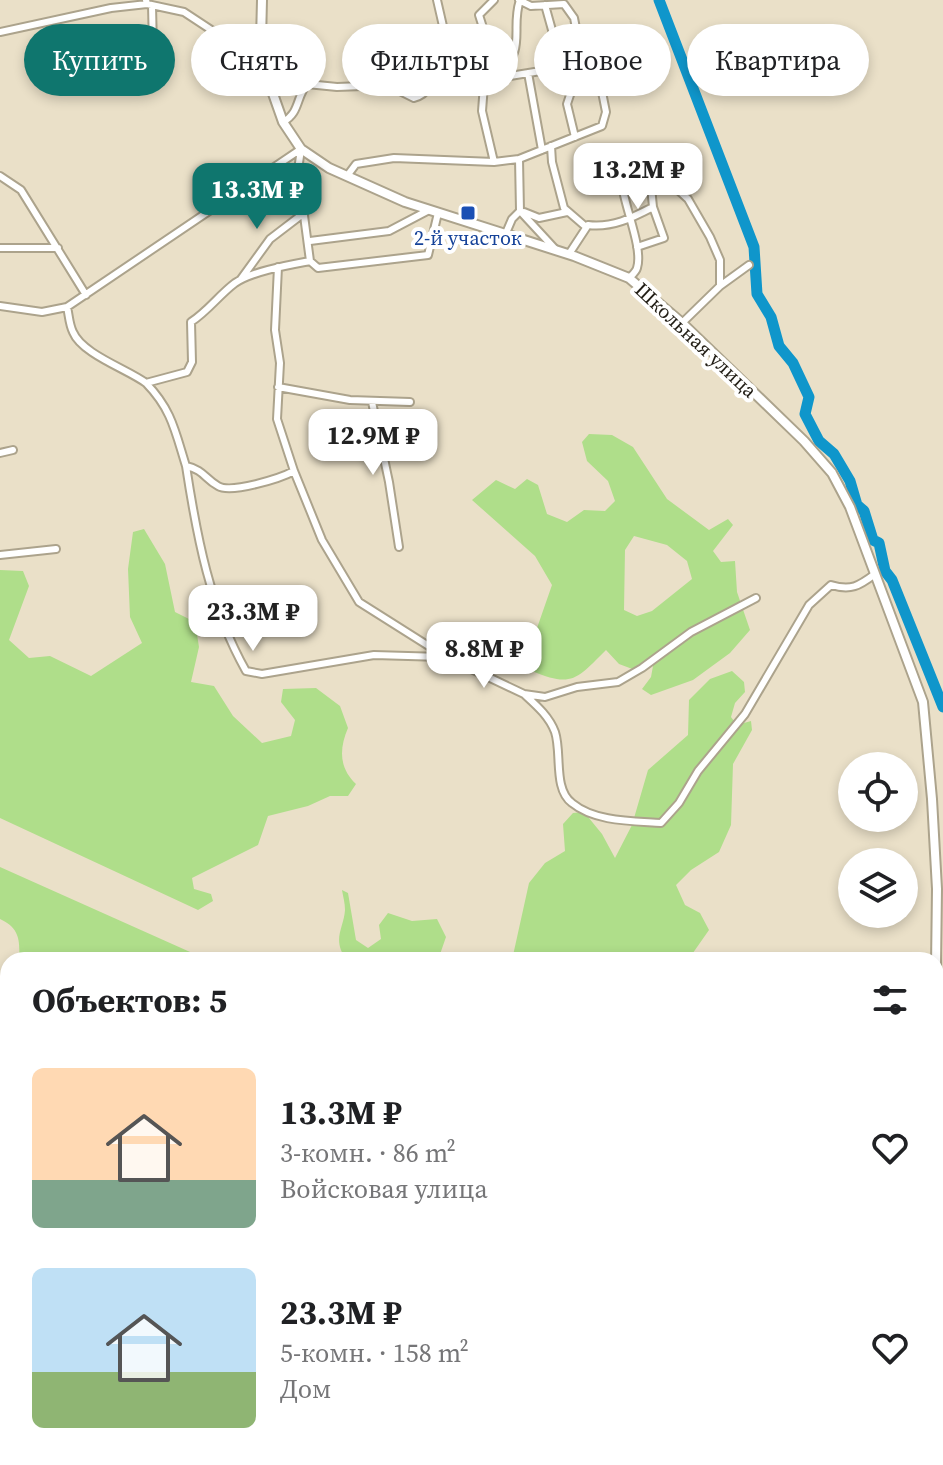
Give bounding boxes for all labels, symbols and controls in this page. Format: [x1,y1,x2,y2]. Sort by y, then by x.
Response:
chip: Купить [24,24,175,96]
chip: Снять [191,24,326,96]
chip: Фильтры [342,24,518,96]
chip: Новое [534,24,671,96]
chip: Квартира [687,24,869,96]
pin: 13.2M ₽ [564,143,712,211]
text: 13.2M ₽ [591,151,685,187]
pin: 13.3M ₽ [183,163,331,231]
text: 13.3M ₽ [210,171,304,207]
marker: 2-й участок [459,204,477,222]
place label: 2-й участок [414,224,522,252]
street label: Школьная улица [629,276,764,405]
pin: 12.9M ₽ [299,409,447,477]
text: 12.9M ₽ [326,417,420,453]
pin: 23.3M ₽ [179,585,327,653]
text: 23.3M ₽ [206,593,300,629]
pin: 8.8M ₽ [419,622,549,690]
text: 8.8M ₽ [445,630,523,666]
map controls [838,752,918,928]
button: locate [838,752,918,832]
button: layers [838,848,918,928]
text: Объектов: 5 [32,977,227,1023]
icon: filters [868,978,912,1022]
text: 13.3M ₽ [280,1089,402,1135]
icon: home [96,1100,192,1196]
icon: heart [868,1126,912,1170]
text: 3-комн. · 86 m² [280,1135,456,1171]
text: Войсковая улица [280,1171,488,1207]
text: 23.3M ₽ [280,1289,402,1335]
icon: home [96,1300,192,1396]
icon: heart [868,1326,912,1370]
text: 5-комн. · 158 m² [280,1335,469,1371]
text: Дом [280,1371,331,1407]

